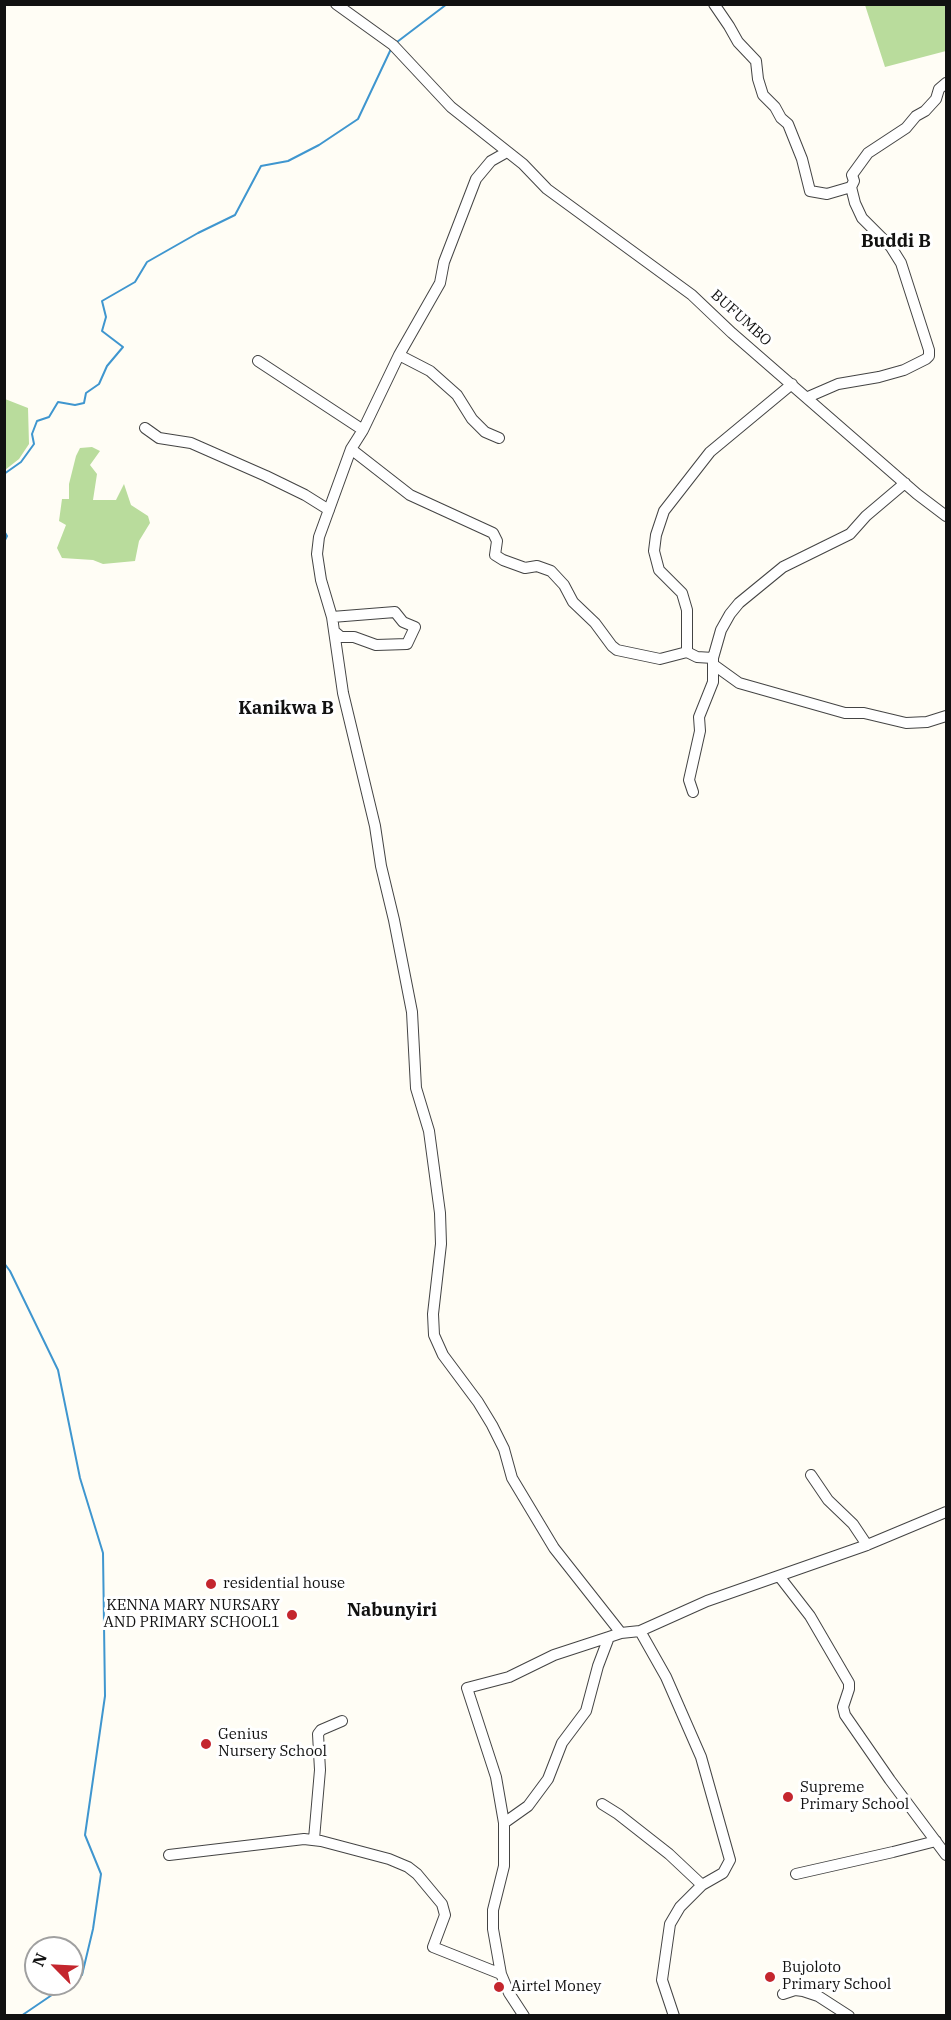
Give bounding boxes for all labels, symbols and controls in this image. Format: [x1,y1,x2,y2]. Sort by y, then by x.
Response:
district label: Buddi B [861,231,931,253]
street label: BUFUMBO [707,286,775,350]
district label: Kanikwa B [238,698,334,720]
place label: residential house [223,1575,345,1593]
marker: residential house [204,1577,218,1591]
place label: KENNA MARY NURSARY AND PRIMARY SCHOOL1 [104,1597,280,1632]
district label: Nabunyiri [347,1600,437,1622]
marker: KENNA MARY NURSARY AND PRIMARY SCHOOL1 [285,1608,299,1622]
place label: Genius Nursery School [218,1726,327,1761]
marker: Genius Nursery School [199,1737,213,1751]
place label: Supreme Primary School [800,1779,909,1814]
marker: Supreme Primary School [781,1790,795,1804]
north arrow [24,1936,84,1996]
text: N [28,1950,51,1969]
place label: Bujoloto Primary School [782,1959,891,1994]
marker: Bujoloto Primary School [763,1970,777,1984]
place label: Airtel Money [511,1978,601,1996]
marker: Airtel Money [492,1980,506,1994]

